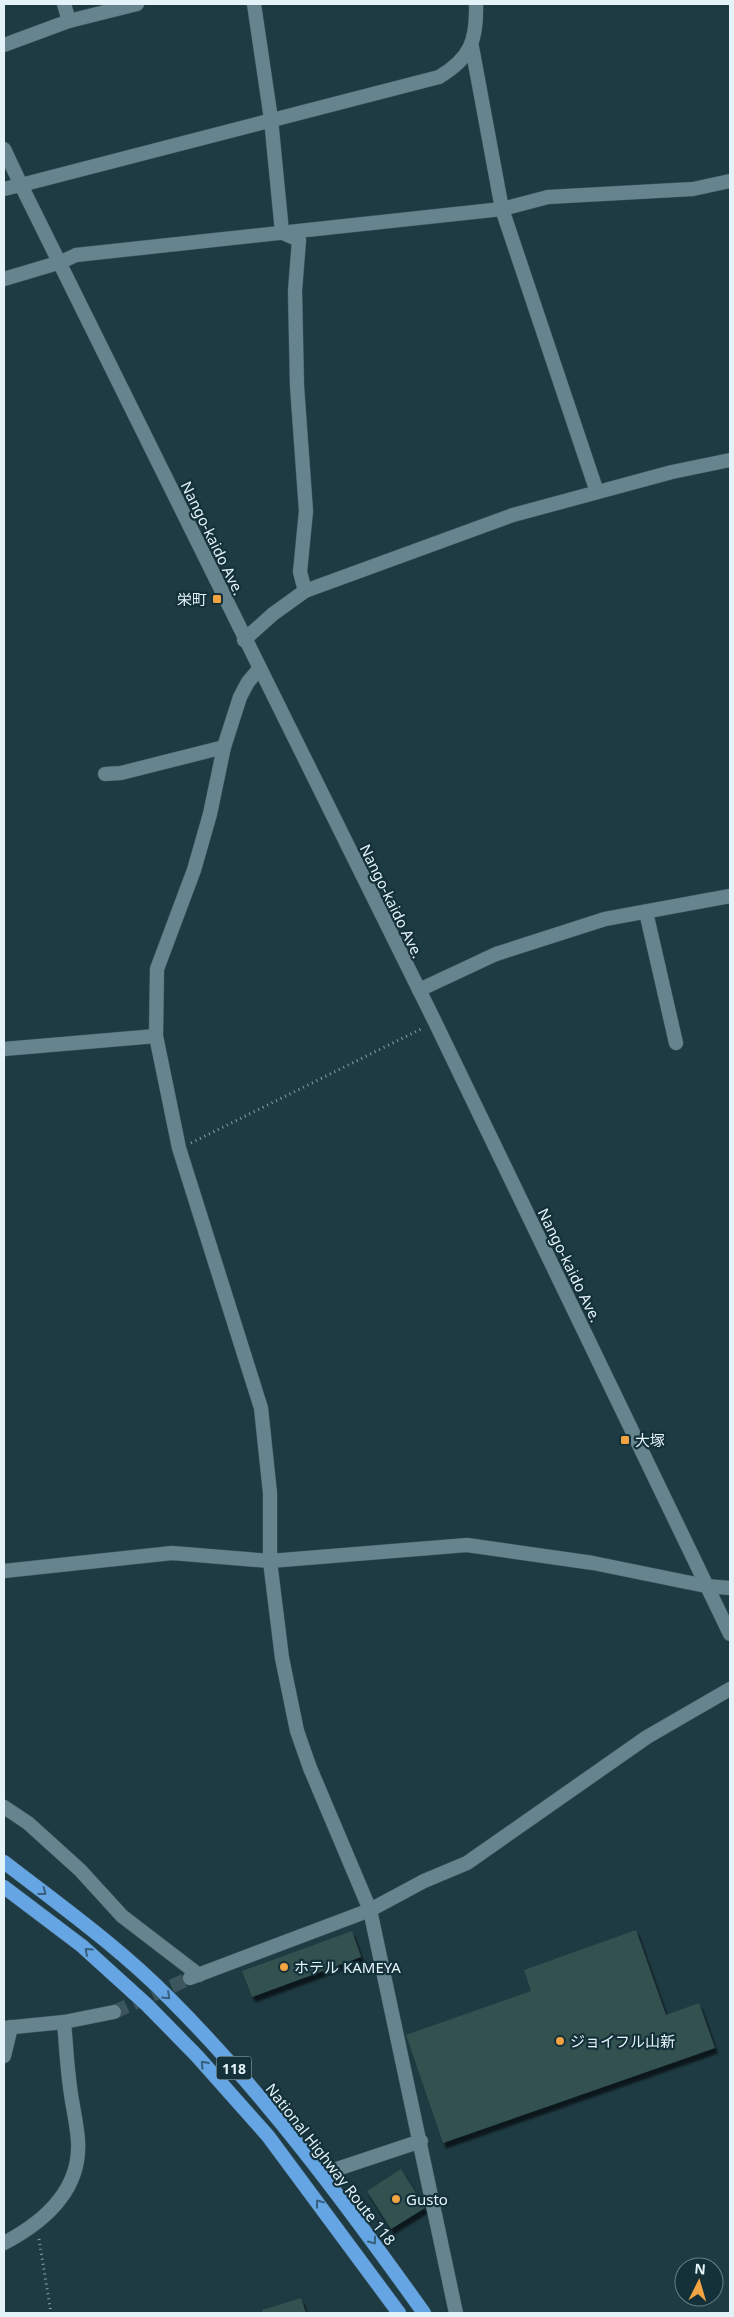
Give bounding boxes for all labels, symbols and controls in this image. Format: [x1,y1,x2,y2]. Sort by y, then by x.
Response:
street label: Nango-kaido Ave. [177,478,249,598]
place label: 栄町 [177,589,207,609]
marker: 栄町 [211,593,223,605]
street label: Nango-kaido Ave. [356,841,428,961]
street label: Nango-kaido Ave. [534,1205,606,1325]
place label: 大塚 [635,1430,665,1450]
marker: 大塚 [619,1434,631,1446]
one-way arrow [37,1886,47,1895]
one-way arrow [84,1948,93,1957]
place label: ホテル KAMEYA [294,1957,401,1977]
marker: ホテル KAMEYA [278,1961,290,1973]
one-way arrow [161,1990,170,1999]
place label: ジョイフル山新 [570,2031,675,2051]
marker: ジョイフル山新 [554,2035,566,2047]
road number: 118 [216,2056,252,2080]
one-way arrow [201,2061,210,2070]
street label: National Highway Route 118 [262,2079,400,2249]
place label: Gusto [406,2189,448,2209]
marker: Gusto [390,2193,402,2205]
one-way arrow [316,2200,324,2209]
one-way arrow [367,2235,375,2244]
north arrow [674,2257,724,2307]
text: N [694,2259,707,2279]

